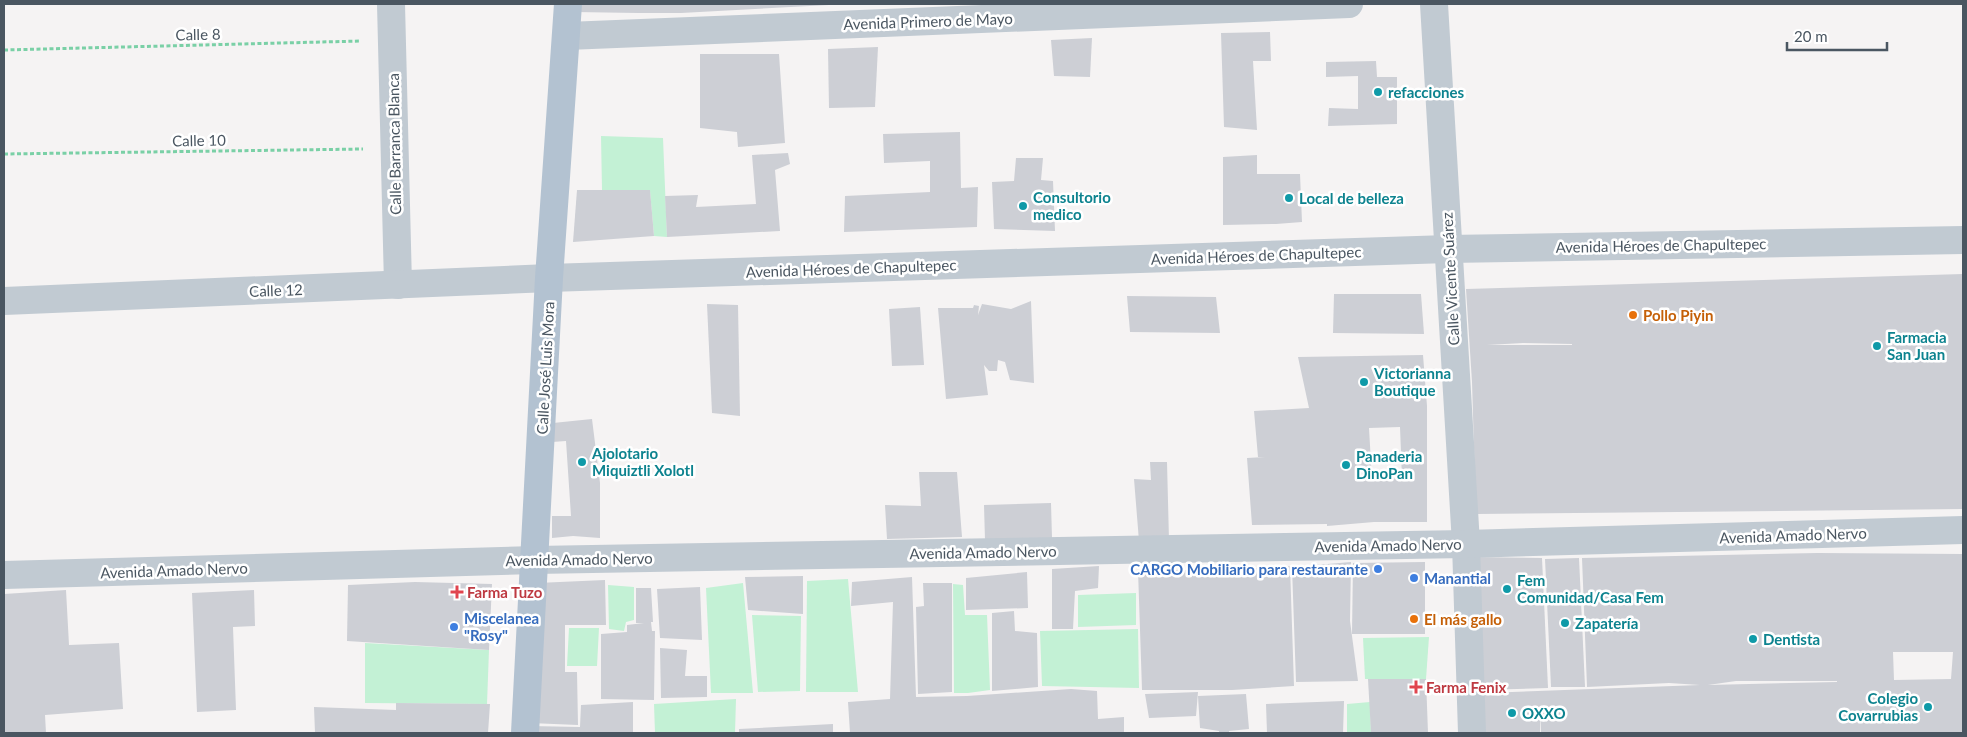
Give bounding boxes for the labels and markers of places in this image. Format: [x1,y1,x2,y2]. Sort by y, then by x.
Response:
place label: refacciones [1388,83,1464,101]
marker: refacciones [1372,86,1384,98]
place label: Consultorio medico [1033,188,1111,223]
place label: Local de belleza [1299,189,1404,207]
marker: Local de belleza [1283,192,1295,204]
marker: Consultorio medico [1017,200,1029,212]
place label: Pollo Piyin [1643,306,1714,324]
marker: Pollo Piyin [1627,309,1639,321]
place label: Farmacia San Juan [1887,328,1947,363]
marker: Farmacia San Juan [1871,340,1883,352]
place label: Victorianna Boutique [1373,364,1451,399]
marker: Victorianna Boutique [1358,376,1370,388]
place label: Ajolotario Miquiztli Xolotl [591,444,694,479]
place label: Panaderia DinoPan [1356,447,1422,482]
marker: Ajolotario Miquiztli Xolotl [576,456,588,468]
marker: Panaderia DinoPan [1340,459,1352,471]
place label: CARGO Mobiliario para restaurante [1130,560,1368,578]
marker: CARGO Mobiliario para restaurante [1372,563,1384,575]
place label: Manantial [1424,569,1491,587]
place label: Fem Comunidad/Casa Fem [1517,571,1664,606]
marker: Manantial [1408,572,1420,584]
place label: Farma Tuzo [467,583,543,601]
marker: Fem Comunidad/Casa Fem [1501,583,1513,595]
marker: Farma Tuzo [451,586,463,598]
place label: Miscelanea "Rosy" [464,609,539,644]
place label: El más gallo [1424,610,1502,628]
marker: El más gallo [1408,613,1420,625]
place label: Zapatería [1575,614,1638,632]
marker: Zapatería [1559,617,1571,629]
marker: Miscelanea "Rosy" [448,621,460,633]
place label: Dentista [1763,630,1820,648]
marker: Dentista [1747,633,1759,645]
place label: Farma Fenix [1426,678,1507,696]
marker: Farma Fenix [1410,681,1422,693]
place label: Colegio Covarrubias [1838,689,1918,724]
marker: Colegio Covarrubias [1922,701,1934,713]
place label: OXXO [1522,704,1566,722]
marker: OXXO [1506,707,1518,719]

